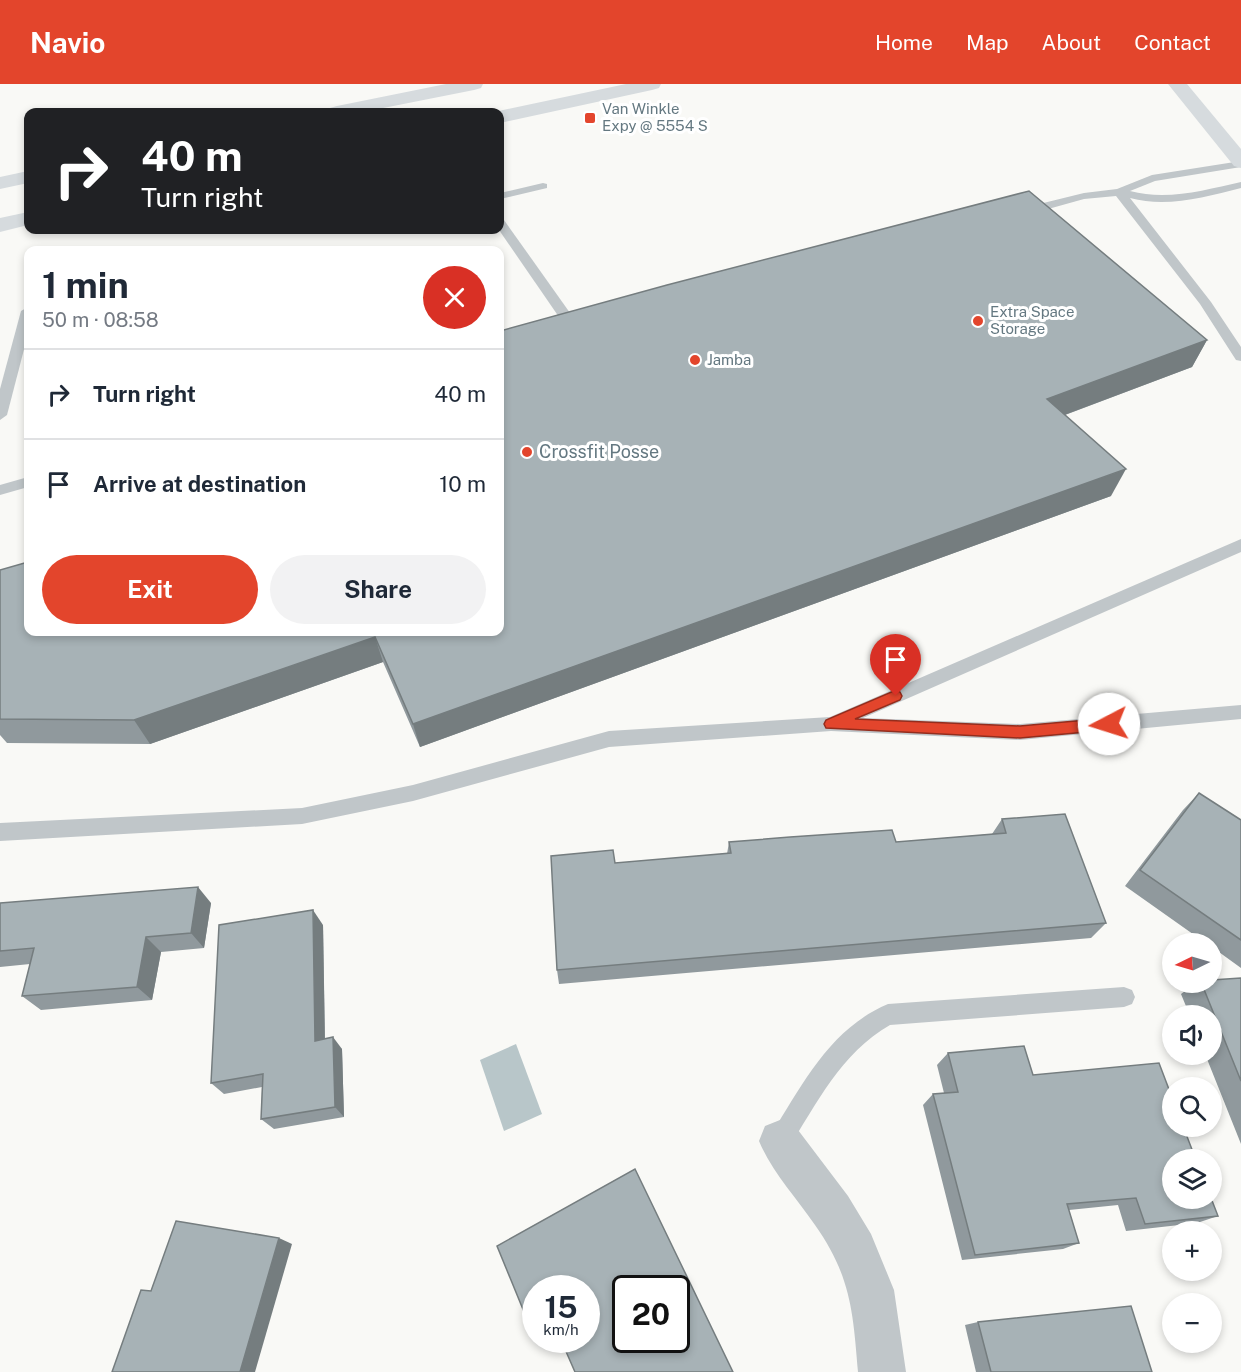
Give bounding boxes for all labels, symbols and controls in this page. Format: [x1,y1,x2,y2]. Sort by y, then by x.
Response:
text: Navio [30,26,105,59]
text: Home [875,30,933,55]
text: Map [966,30,1009,55]
text: About [1042,30,1101,55]
text: Contact [1134,30,1211,55]
place label: Van Winkle Expy @ 5554 S [602,100,708,134]
marker: Van Winkle Expy @ 5554 S [583,111,597,125]
text: 40 m [141,131,243,180]
icon: right [42,132,120,210]
text: Turn right [141,181,264,213]
text: 1 min [42,264,129,306]
button: close [423,266,486,329]
place label: Extra Space Storage [990,303,1074,337]
text: 50 m · 08:58 [42,308,159,332]
marker: Extra Space Storage [971,314,985,328]
place label: Jamba [707,351,751,368]
marker: Jamba [688,353,702,367]
icon: right [42,378,75,411]
text: Turn right [93,381,196,407]
text: 40 m [434,381,486,407]
place label: Crossfit Posse [539,441,659,462]
marker: Crossfit Posse [520,445,534,459]
icon: arrive [42,468,75,501]
text: Arrive at destination [93,471,306,497]
text: 10 m [439,471,486,497]
button: Exit [42,555,258,624]
button: Share [270,555,486,624]
pin [870,634,921,696]
icon: arrive [879,643,912,676]
position arrow [1077,692,1141,756]
north arrow [1162,933,1222,993]
map controls [1162,933,1222,1353]
button: sound [1162,1005,1222,1065]
button: search [1162,1077,1222,1137]
button: layers [1162,1149,1222,1209]
button: + [1162,1221,1222,1281]
speed limit sign: 20 [612,1275,690,1353]
text: 15 [544,1289,578,1325]
button: − [1162,1293,1222,1353]
text: km/h [543,1321,579,1338]

